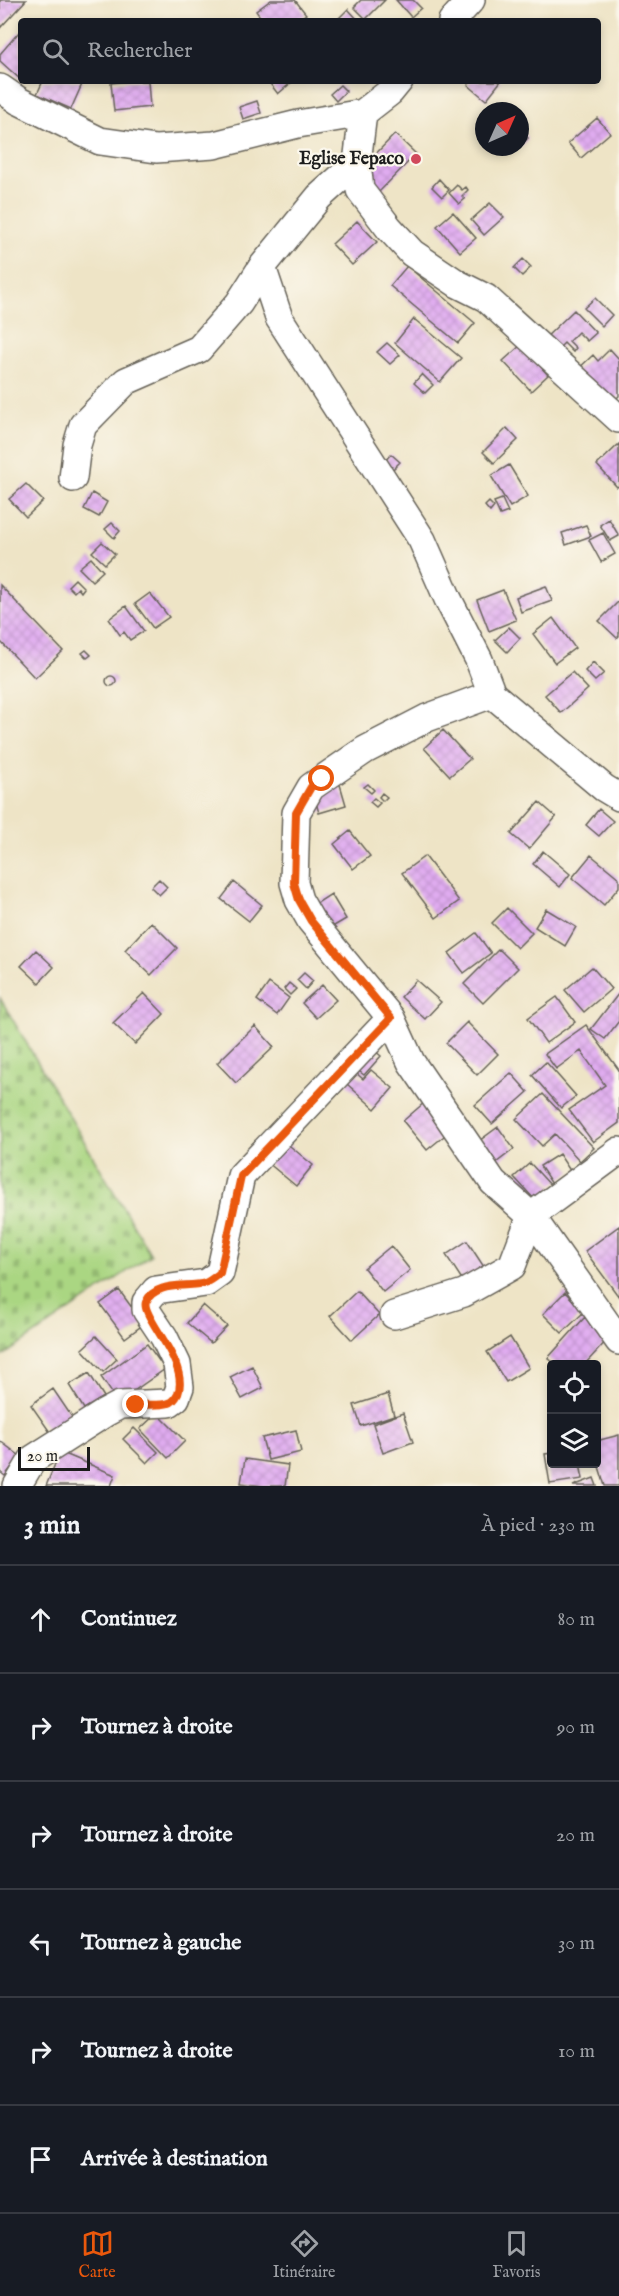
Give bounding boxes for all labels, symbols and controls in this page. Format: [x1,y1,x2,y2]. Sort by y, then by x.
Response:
search box [18,18,601,84]
icon: search [39,35,72,68]
text: Rechercher [87,37,192,65]
north arrow [475,102,529,156]
place label: Eglise Fepaco [299,148,404,171]
marker: Eglise Fepaco [409,152,423,166]
route start [308,765,334,791]
map controls [547,1360,601,1468]
button: locate [547,1360,601,1414]
route end [122,1391,148,1417]
button: layers [547,1414,601,1468]
scale bar [18,1444,90,1472]
text: 20 m [27,1447,58,1467]
text: 3 min [24,1509,80,1542]
text: À pied · 230 m [482,1513,595,1538]
icon: ahead [24,1603,57,1636]
text: Continuez [81,1605,177,1633]
text: 80 m [558,1607,595,1632]
icon: right [24,1711,57,1744]
text: Tournez à droite [81,1713,232,1741]
text: 90 m [557,1715,595,1740]
icon: right [24,1819,57,1852]
text: Tournez à droite [81,1821,232,1849]
text: 20 m [556,1823,595,1848]
icon: left [24,1927,57,1960]
text: Tournez à gauche [81,1929,241,1957]
text: 30 m [558,1931,595,1956]
icon: right [24,2035,57,2068]
text: Tournez à droite [81,2037,232,2065]
text: 10 m [558,2039,595,2064]
icon: arrive [24,2143,57,2176]
text: Arrivée à destination [81,2145,268,2173]
tab: Carte [79,2227,116,2283]
tab: Itinéraire [273,2227,335,2283]
tab: Favoris [492,2227,540,2283]

